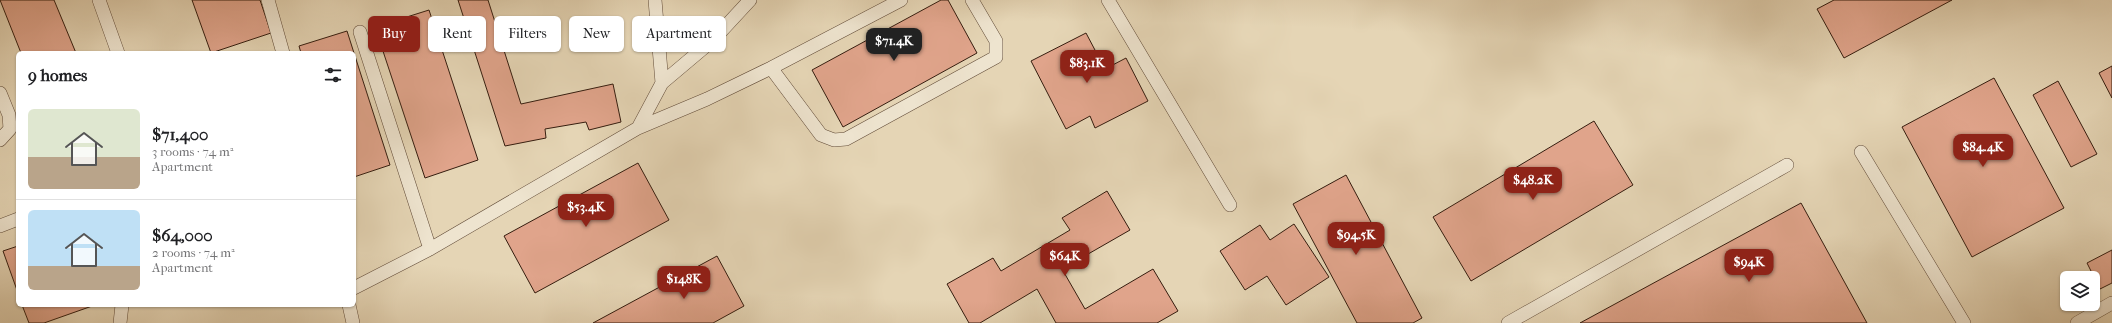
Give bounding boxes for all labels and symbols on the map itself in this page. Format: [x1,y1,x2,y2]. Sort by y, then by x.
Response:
pin: $71.4K [861,28,927,62]
pin: $83.1K [1054,50,1120,84]
pin: $84.4K [1950,134,2016,168]
pin: $48.2K [1500,167,1566,201]
pin: $53.4K [553,194,619,228]
pin: $94.5K [1323,222,1389,256]
pin: $64K [1041,243,1089,277]
pin: $94K [1725,249,1773,283]
pin: $148K [656,266,712,300]

